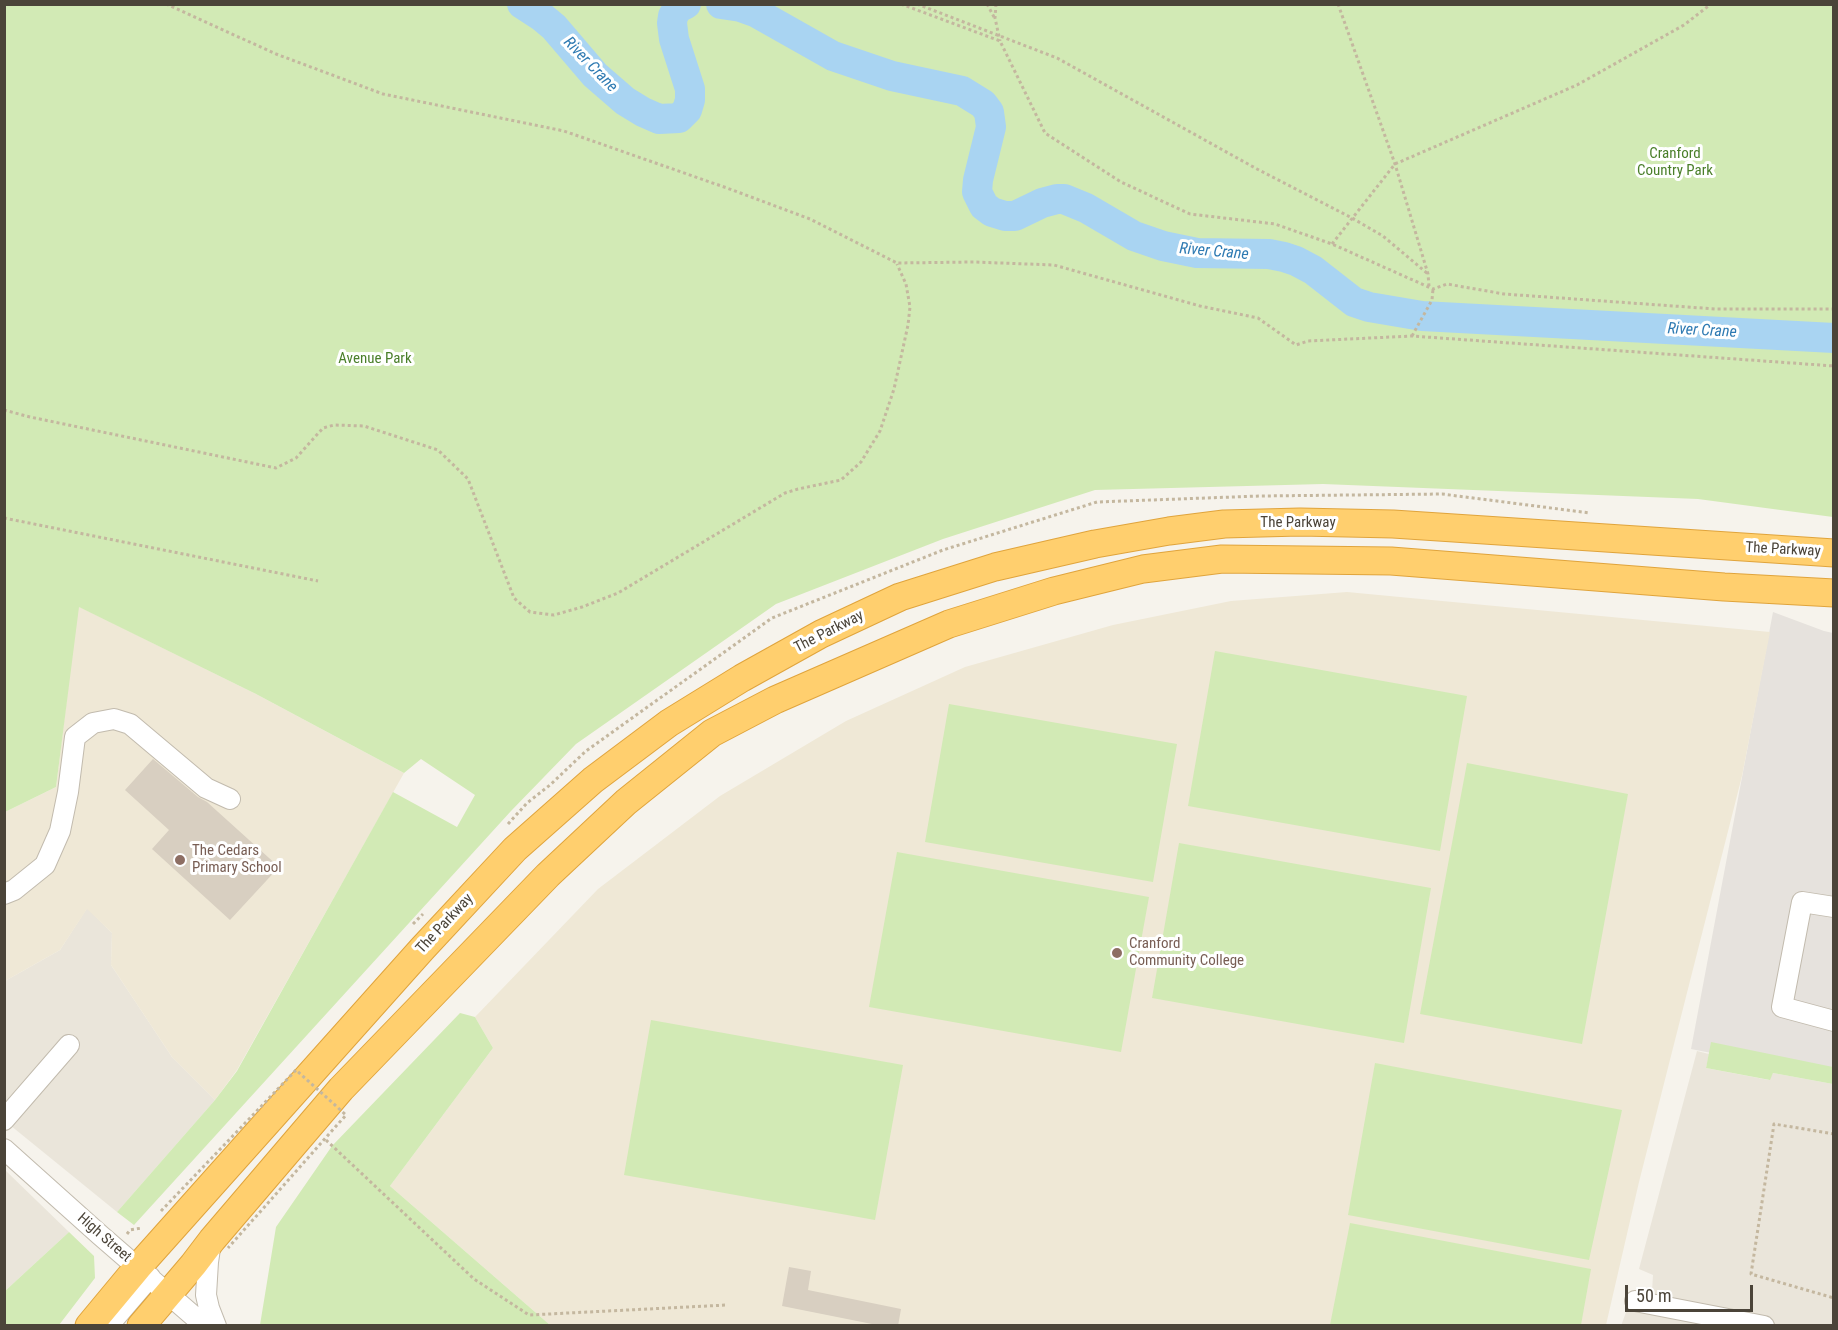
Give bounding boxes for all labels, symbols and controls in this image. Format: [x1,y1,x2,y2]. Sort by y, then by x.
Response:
water label: River Crane [559,33,621,97]
park label: Cranford Country Park [1637,145,1713,180]
water label: River Crane [1179,239,1249,265]
water label: River Crane [1667,320,1737,342]
park label: Avenue Park [338,350,412,368]
street label: The Parkway [1260,514,1336,532]
street label: The Parkway [1745,539,1821,561]
street label: The Parkway [791,607,867,657]
place label: The Cedars Primary School [192,842,282,877]
marker: The Cedars Primary School [173,853,187,867]
street label: The Parkway [413,890,477,958]
place label: Cranford Community College [1129,935,1244,970]
marker: Cranford Community College [1110,946,1124,960]
street label: High Street [73,1210,135,1266]
scale bar [1628,1273,1756,1311]
text: 50 m [1636,1285,1671,1306]

